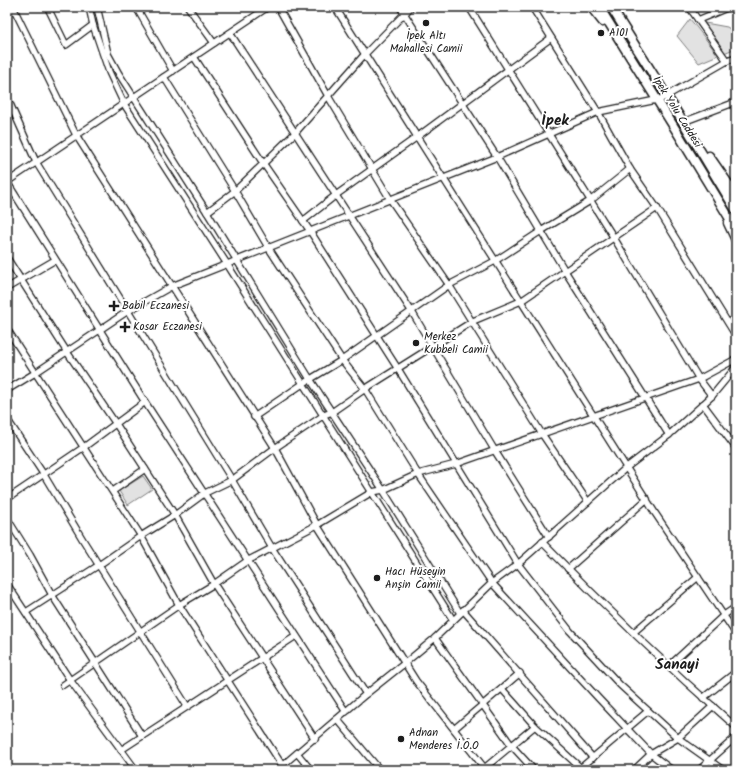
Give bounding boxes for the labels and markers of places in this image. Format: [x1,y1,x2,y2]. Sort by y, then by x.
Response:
marker: İpek Altı Mahallesi Camii [421,18,431,28]
place label: A101 [609,24,628,42]
place label: İpek Altı Mahallesi Camii [390,27,463,58]
marker: A101 [596,28,606,38]
place label: Babil Eczanesi [122,297,189,315]
marker: Babil Eczanesi [109,301,119,311]
place label: Kosar Eczanesi [133,318,202,336]
marker: Kosar Eczanesi [120,322,130,332]
place label: Merkez Kubbeli Camii [424,328,488,359]
marker: Merkez Kubbeli Camii [411,338,421,348]
place label: Hacı Hüseyin Anşin Camii [385,563,446,594]
marker: Hacı Hüseyin Anşin Camii [372,573,382,583]
place label: Adnan Menderes İ.Ö.O [409,724,479,755]
marker: Adnan Menderes İ.Ö.O [396,734,406,744]

